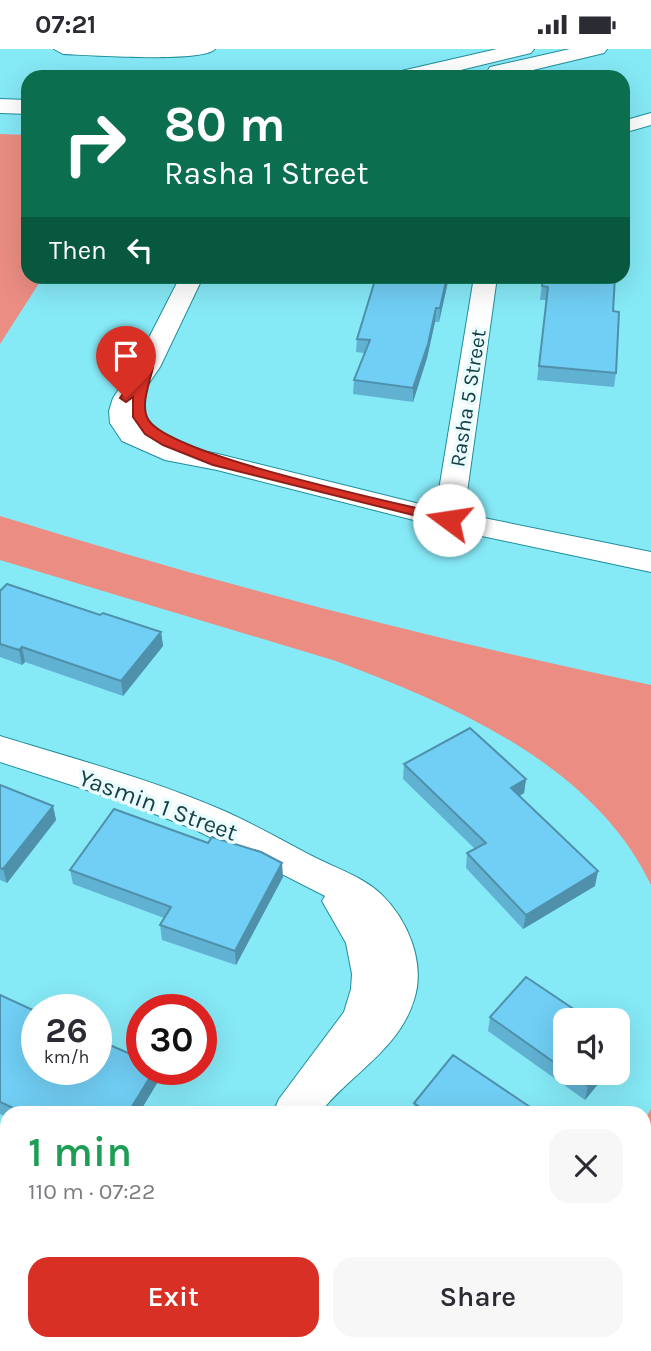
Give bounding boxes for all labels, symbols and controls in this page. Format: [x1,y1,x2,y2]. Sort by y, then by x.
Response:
text: 07:21 [35,9,96,40]
text: 80 m [164,96,286,153]
icon: right [49,98,140,189]
text: Rasha 1 Street [164,155,369,192]
icon: left [121,231,159,269]
text: Then [49,235,107,266]
pin [96,326,156,398]
street label: Rasha 5 Street [445,327,491,469]
icon: arrive [107,337,145,375]
position arrow [412,483,486,557]
street label: Yasmin 1 Street [75,763,241,847]
speed limit sign: 30 [126,994,217,1085]
map controls [553,1008,630,1085]
button: sound [553,1008,630,1085]
text: 26 [45,1010,88,1051]
text: km/h [44,1046,89,1068]
text: 1 min [28,1127,132,1177]
button: close [549,1129,623,1203]
text: 110 m · 07:22 [28,1178,155,1205]
button: Exit [28,1257,319,1337]
button: Share [333,1257,623,1337]

